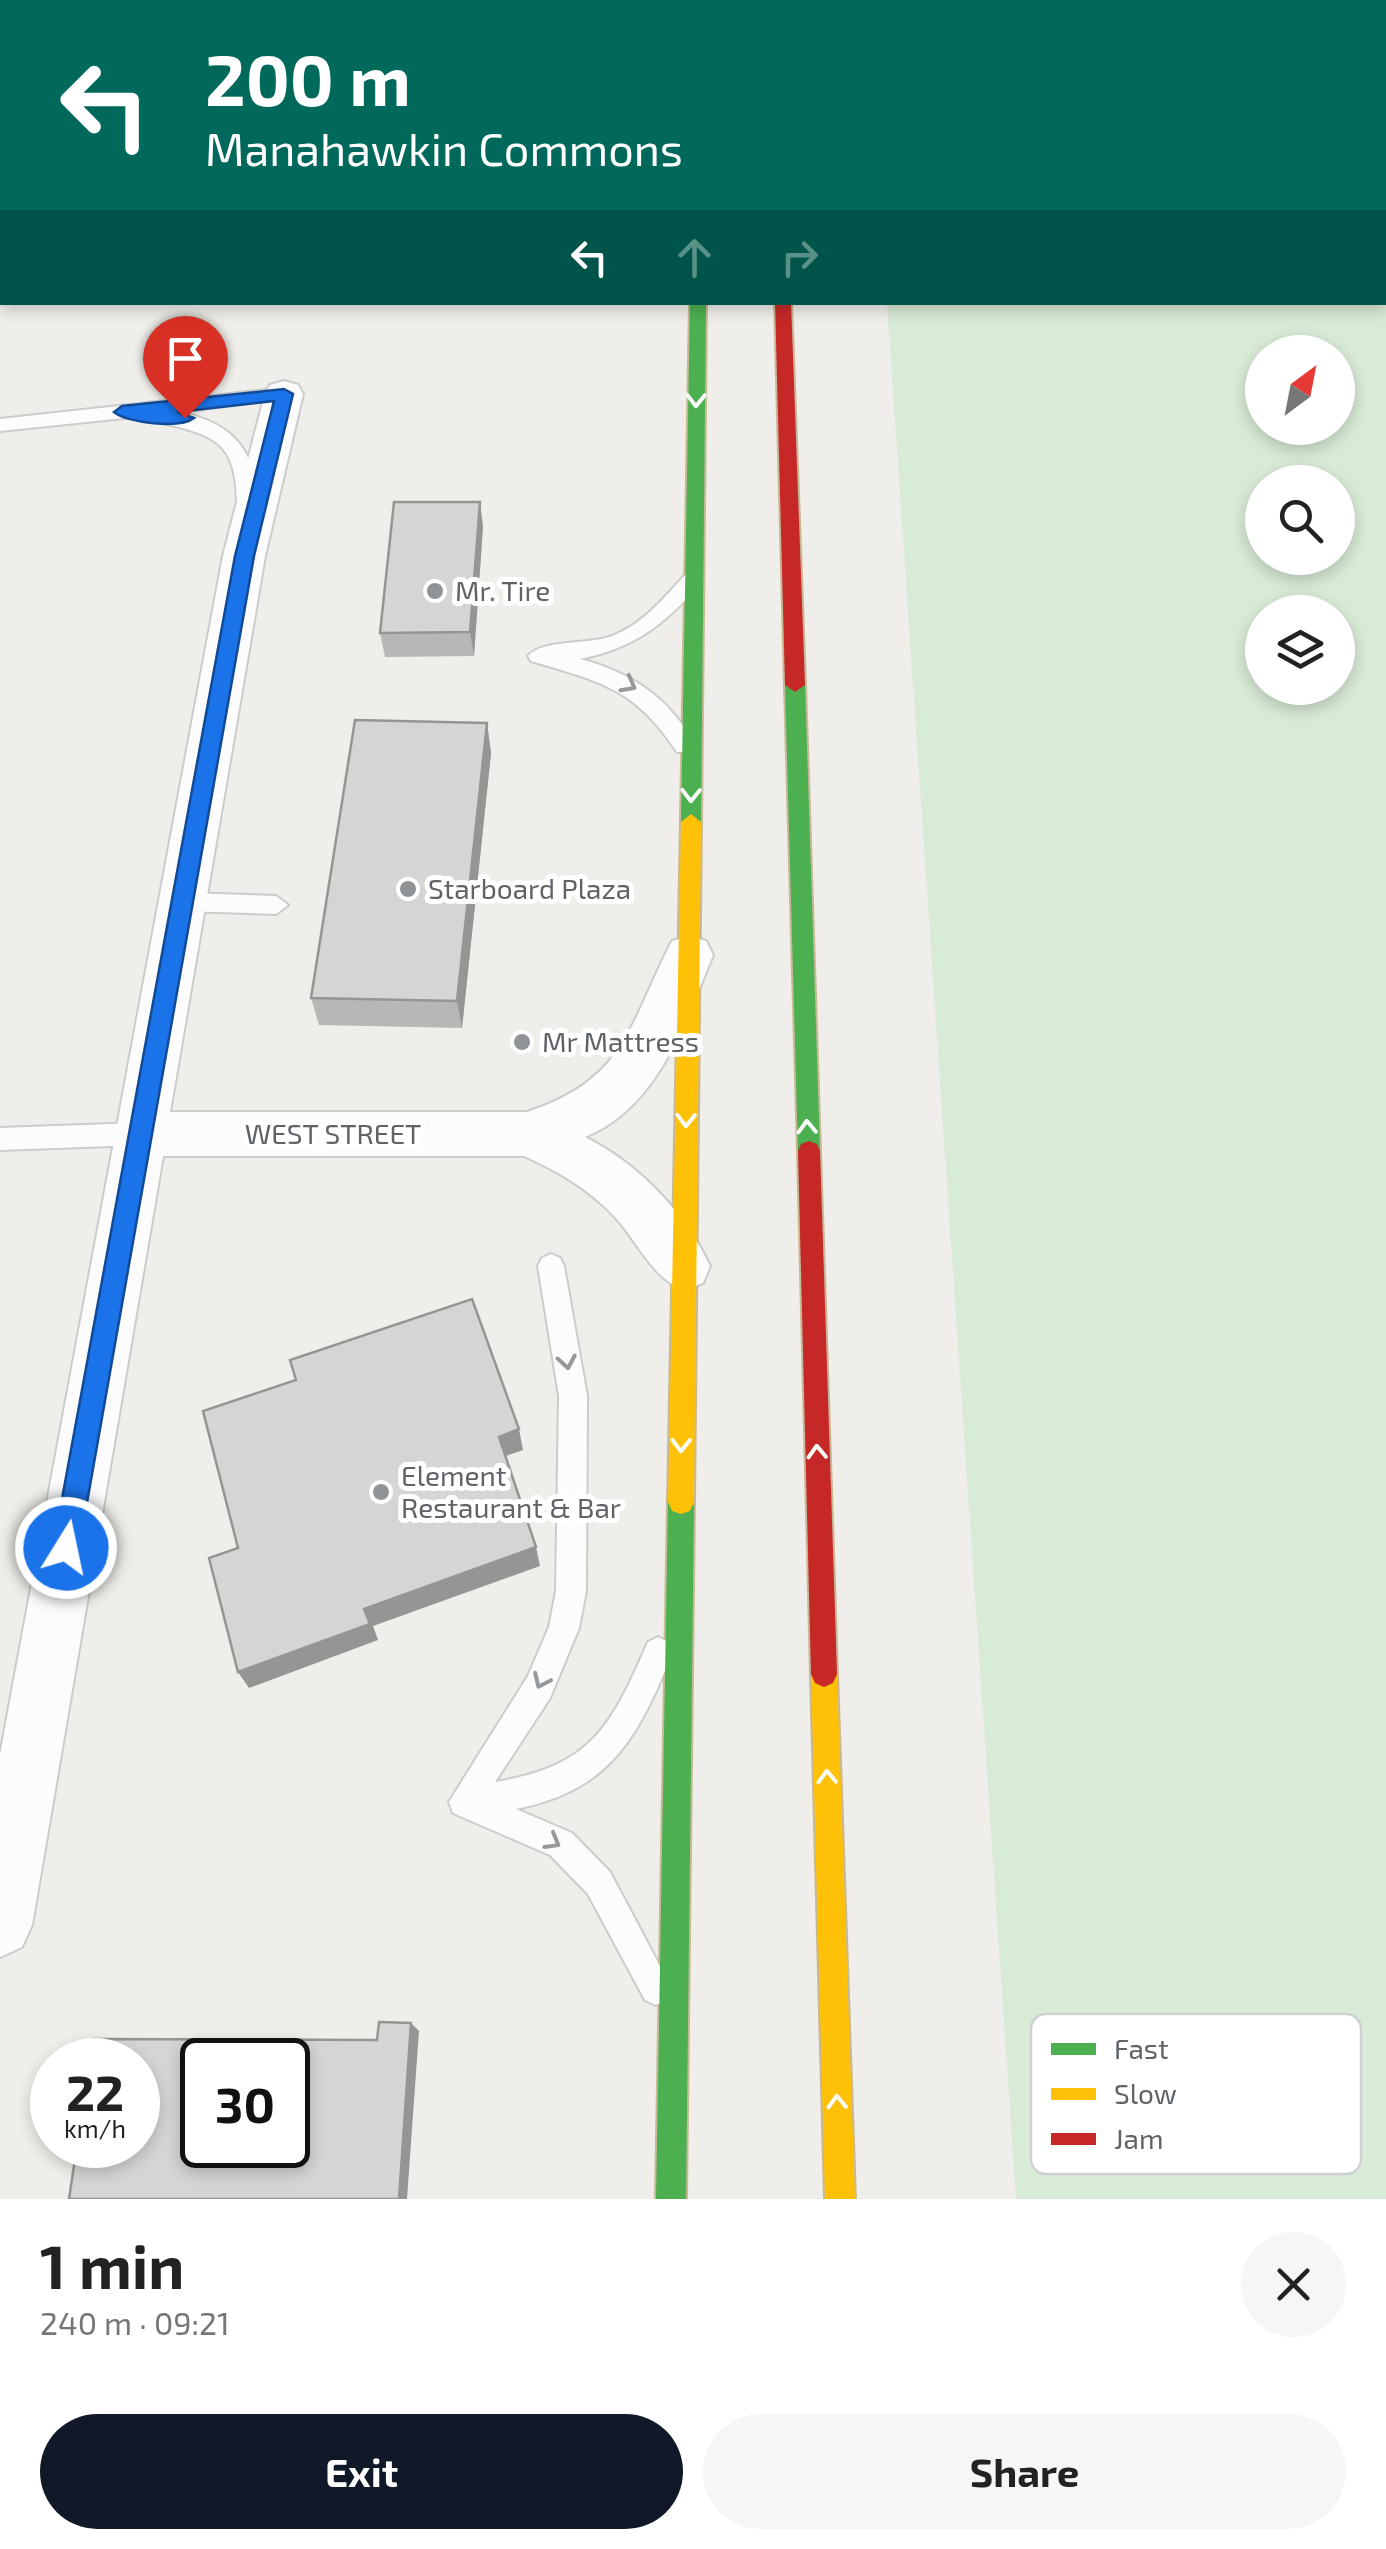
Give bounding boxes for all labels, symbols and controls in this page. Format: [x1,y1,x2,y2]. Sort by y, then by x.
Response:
text: 200 m [205,36,411,120]
icon: left [40,40,170,170]
text: Manahawkin Commons [205,121,683,175]
icon: left [562,230,617,285]
icon: ahead [667,230,722,285]
icon: right [772,230,827,285]
pin [143,316,228,419]
icon: arrive [158,331,213,386]
north arrow [1245,335,1355,445]
map controls [1245,335,1355,705]
one-way arrow [685,392,707,408]
button: search [1245,465,1355,575]
place label: Mr. Tire [455,573,550,607]
marker: Mr. Tire [424,580,446,602]
button: layers [1245,595,1355,705]
one-way arrow [619,672,637,692]
one-way arrow [680,787,701,803]
place label: Starboard Plaza [428,871,631,905]
marker: Starboard Plaza [397,878,419,900]
place label: Mr Mattress [542,1024,699,1058]
marker: Mr Mattress [511,1031,533,1053]
one-way arrow [675,1112,697,1128]
street label: WEST STREET [245,1116,421,1150]
one-way arrow [797,1118,818,1134]
one-way arrow [556,1354,577,1370]
one-way arrow [671,1437,692,1453]
one-way arrow [807,1443,828,1459]
place label: Element Restaurant & Bar [401,1458,621,1524]
marker: Element Restaurant & Bar [370,1481,392,1503]
position arrow [14,1496,118,1600]
one-way arrow [533,1671,553,1689]
one-way arrow [817,1768,838,1784]
one-way arrow [542,1830,560,1849]
legend [1031,2014,1361,2174]
text: Fast [1114,2031,1169,2065]
speed limit sign: 30 [180,2038,310,2168]
text: 22 [66,2061,124,2121]
text: Slow [1114,2076,1177,2110]
one-way arrow [827,2093,848,2109]
text: km/h [64,2113,126,2143]
text: Jam [1114,2121,1163,2155]
text: 1 min [40,2229,184,2301]
button: close [1241,2232,1346,2337]
text: 240 m · 09:21 [40,2303,230,2341]
button: Exit [40,2414,683,2529]
button: Share [703,2414,1346,2529]

